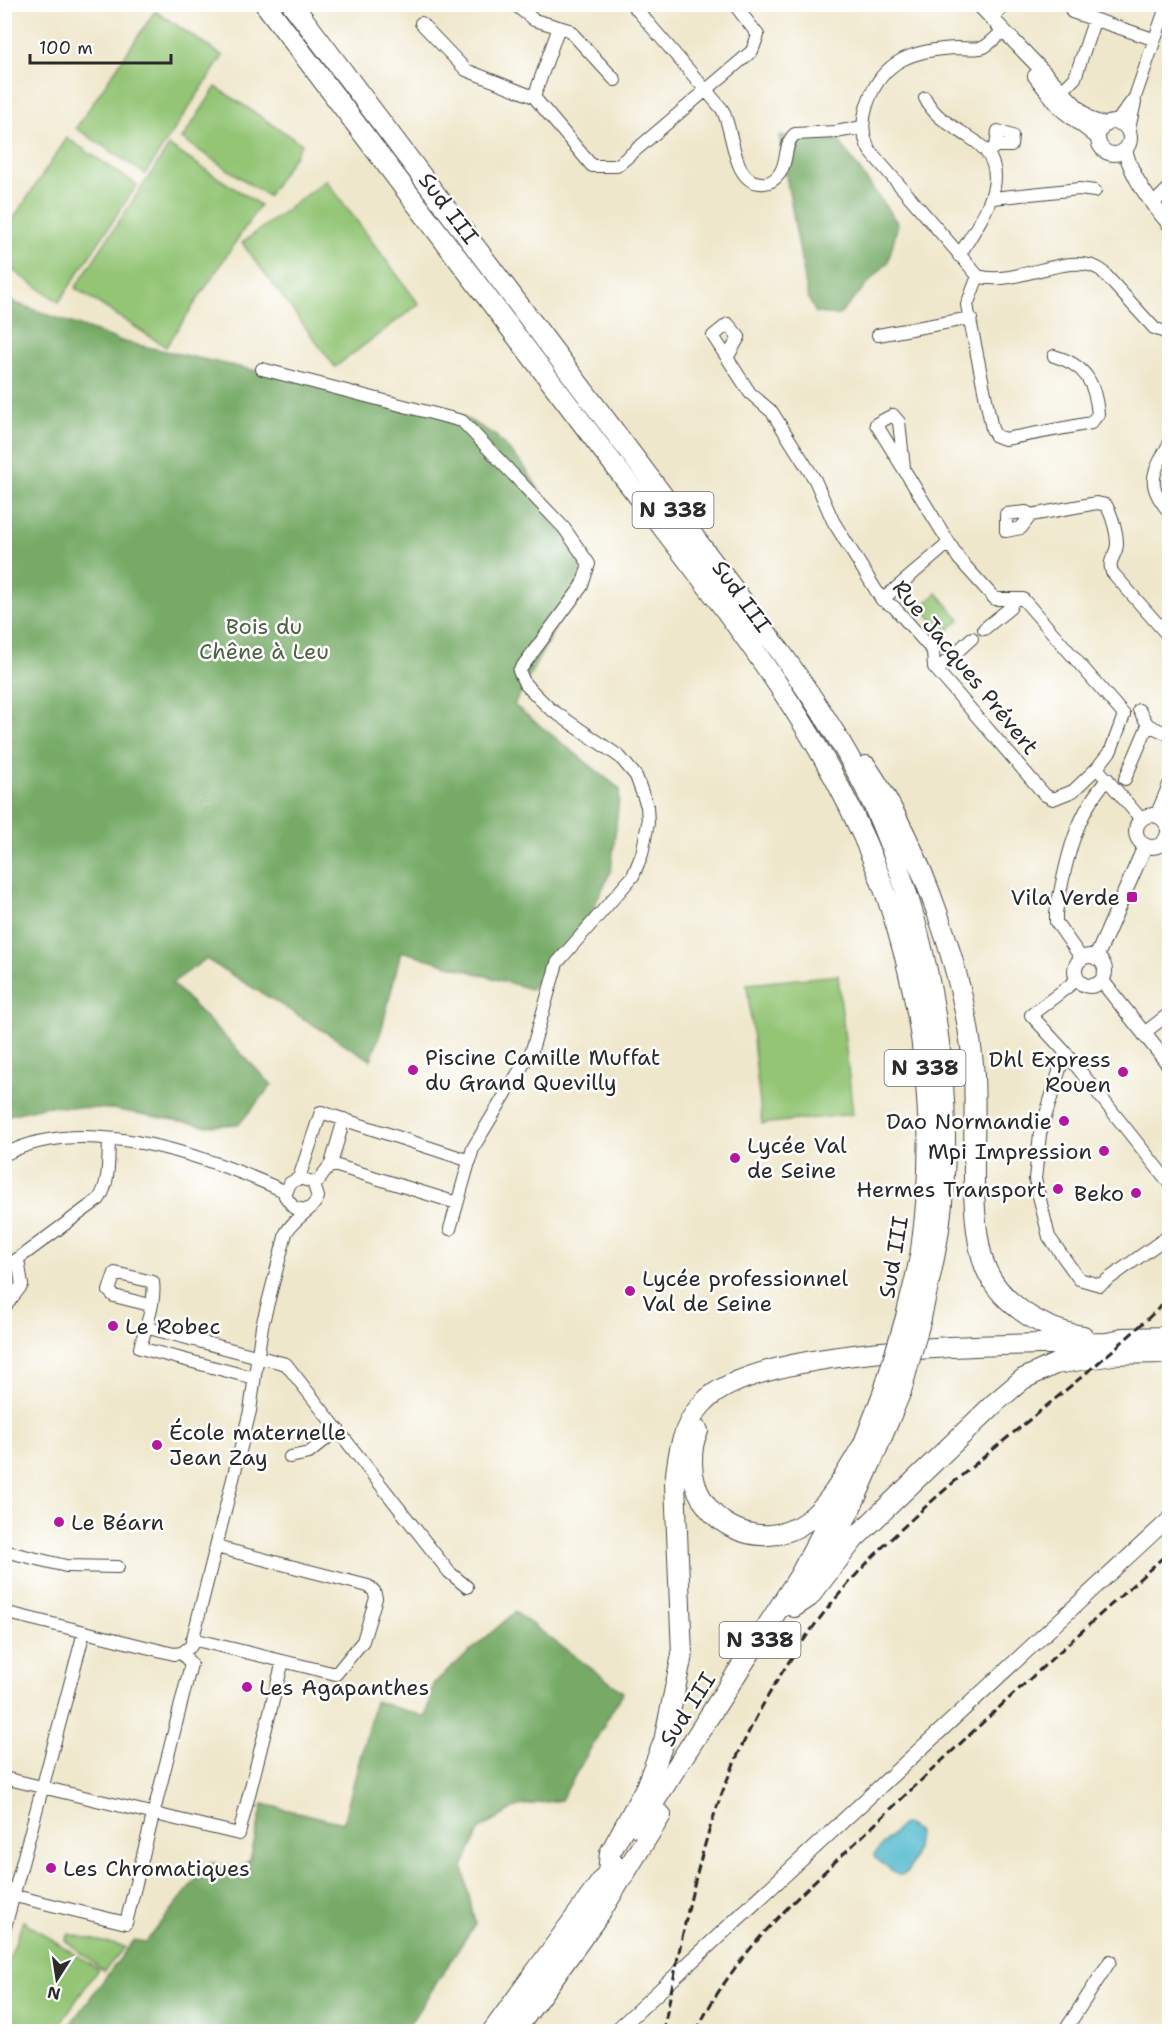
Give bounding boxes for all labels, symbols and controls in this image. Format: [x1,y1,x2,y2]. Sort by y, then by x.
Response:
scale bar [30,27,171,65]
text: 100 m [39,36,93,60]
street label: Sud III [412,167,485,250]
road number: N 338 [632,492,714,528]
street label: Sud III [706,554,778,638]
street label: Rue Jacques Prévert [886,574,1045,761]
park label: Bois du Chêne à Leu [199,612,329,666]
place label: Vila Verde [1010,883,1120,912]
marker: Vila Verde [1125,890,1139,904]
place label: Piscine Camille Muffat du Grand Quevilly [425,1043,660,1097]
place label: Dhl Express Rouen [989,1045,1111,1099]
road number: N 338 [884,1050,966,1086]
marker: Piscine Camille Muffat du Grand Quevilly [406,1063,420,1077]
marker: Dhl Express Rouen [1116,1065,1130,1079]
place label: Dao Normandie [886,1107,1052,1136]
marker: Dao Normandie [1057,1114,1071,1128]
place label: Lycée Val de Seine [747,1131,847,1185]
place label: Mpi Impression [928,1137,1092,1166]
marker: Mpi Impression [1097,1144,1111,1158]
marker: Lycée Val de Seine [728,1151,742,1165]
place label: Hermes Transport [856,1175,1046,1204]
place label: Beko [1074,1179,1124,1208]
marker: Hermes Transport [1051,1182,1065,1196]
marker: Beko [1129,1186,1143,1200]
street label: Sud III [872,1214,915,1300]
place label: Lycée professionnel Val de Seine [642,1264,849,1318]
marker: Lycée professionnel Val de Seine [623,1284,637,1298]
place label: Le Robec [125,1312,221,1341]
marker: Le Robec [106,1319,120,1333]
place label: École maternelle Jean Zay [169,1418,347,1472]
marker: École maternelle Jean Zay [150,1438,164,1452]
place label: Le Béarn [71,1508,164,1537]
marker: Le Béarn [52,1515,66,1529]
road number: N 338 [720,1622,801,1658]
street label: Sud III [653,1667,722,1752]
place label: Les Agapanthes [259,1673,429,1702]
marker: Les Agapanthes [240,1680,254,1694]
place label: Les Chromatiques [63,1854,250,1883]
marker: Les Chromatiques [44,1861,58,1875]
north arrow [27,1949,87,2009]
text: N [46,1982,62,2005]

